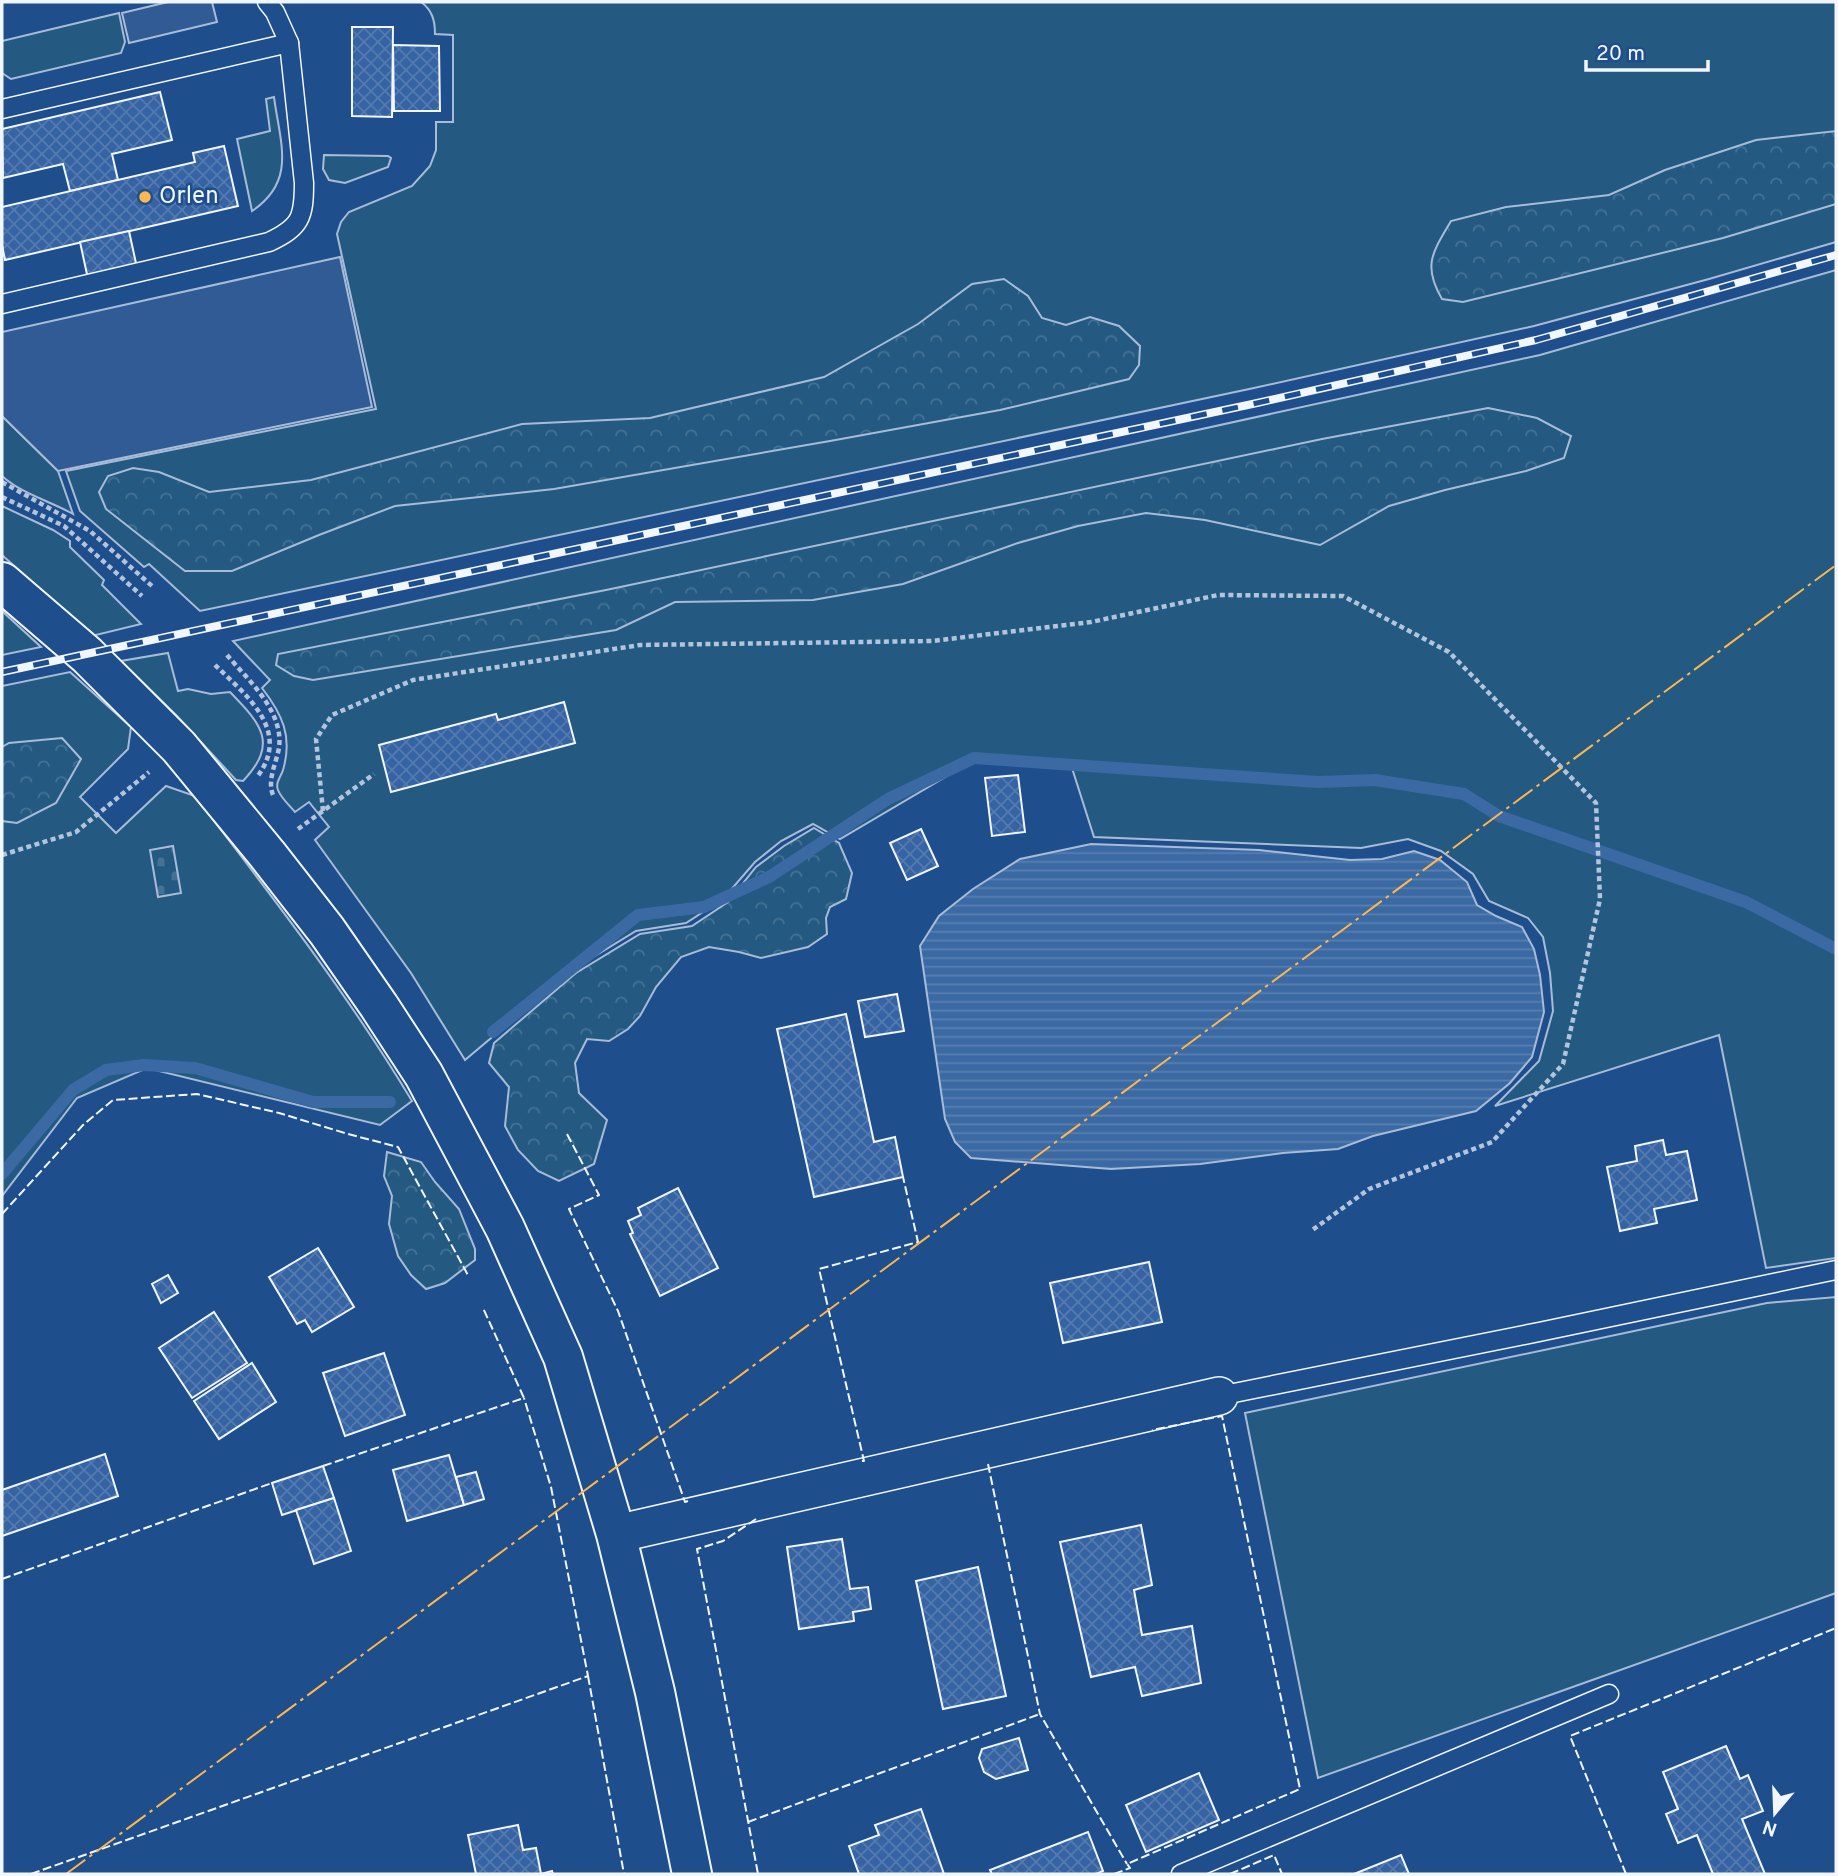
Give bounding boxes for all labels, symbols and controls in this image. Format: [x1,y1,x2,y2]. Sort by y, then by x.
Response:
scale bar [1586,28,1708,72]
text: 20 m [1596,41,1645,68]
place label: Orlen [159,182,219,212]
marker: Orlen [137,189,153,205]
north arrow [1740,1778,1810,1848]
text: N [1760,1814,1780,1841]

